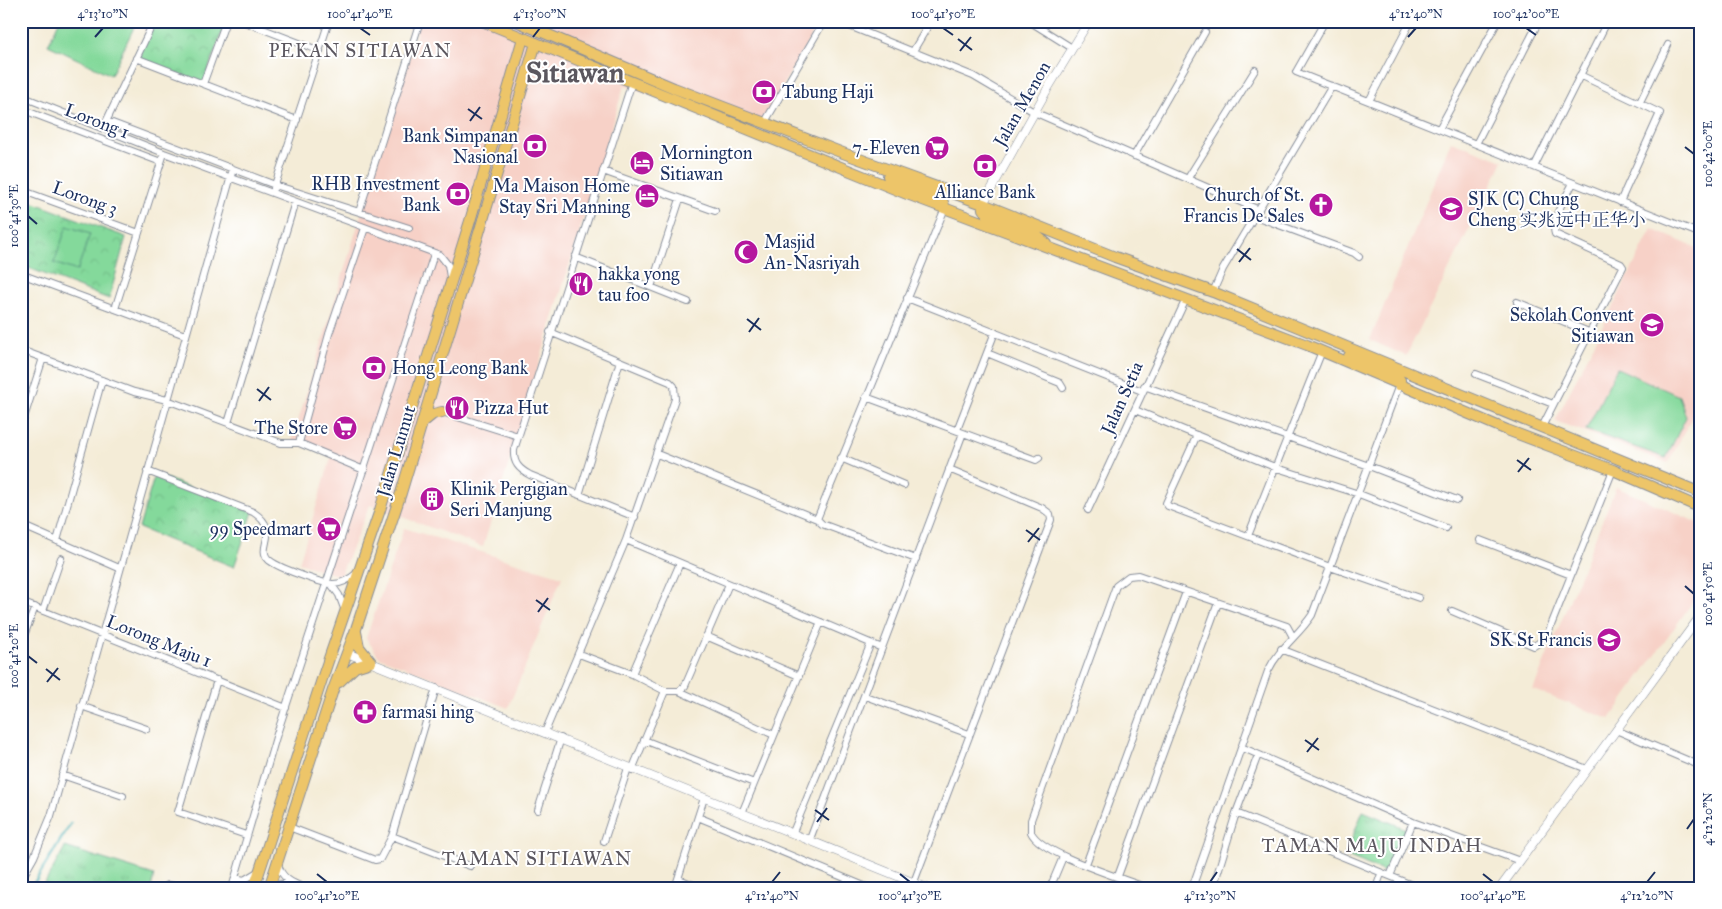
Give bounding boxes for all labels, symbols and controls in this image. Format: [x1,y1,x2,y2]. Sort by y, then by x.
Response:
text: 4°13'10"N [78,7,129,21]
text: 100°41'40"E [327,7,393,21]
text: 4°13'00"N [513,7,567,21]
text: 100°41'50"E [911,7,975,21]
text: 4°12'40"N [1389,7,1443,21]
text: 100°42'00"E [1493,7,1560,21]
district label: PEKAN SITIAWAN [268,39,452,62]
district label: Sitiawan [526,55,624,90]
street label: Jalan Menon [988,57,1056,153]
bank icon: Tabung Haji [751,79,777,105]
place label: Tabung Haji [782,81,874,104]
street label: Lorong 1 [61,99,132,144]
text: 100°42'00"E [1701,120,1715,187]
place label: Bank Simpanan Nasional [402,125,518,168]
bank icon: Bank Simpanan Nasional [522,133,548,159]
supermarket icon: 7-Eleven [924,135,950,161]
place label: 7-Eleven [852,137,920,159]
place label: Mornington Sitiawan [660,142,753,185]
hotel icon: Mornington Sitiawan [629,150,655,176]
bank icon: Alliance Bank [972,153,998,179]
place label: RHB Investment Bank [311,173,441,216]
place label: Ma Maison Home Stay Sri Manning [492,175,631,219]
street label: Lorong 3 [49,176,120,221]
bank icon: RHB Investment Bank [445,181,471,207]
place label: Alliance Bank [934,181,1036,203]
hotel icon: Ma Maison Home Stay Sri Manning [634,183,660,209]
text: 100°41'30"E [7,184,21,248]
place label: Church of St. Francis De Sales [1183,184,1304,227]
place label: SJK (C) Chung Cheng 实兆远中正华小 [1468,188,1646,232]
church icon: Church of St. Francis De Sales [1308,192,1334,218]
school or university icon: SJK (C) Chung Cheng 实兆远中正华小 [1438,196,1464,222]
place label: Masjid An-Nasriyah [763,231,860,274]
mosque icon: Masjid An-Nasriyah [733,239,759,265]
place label: hakka yong tau foo [598,263,680,306]
restaurant icon: hakka yong tau foo [568,271,594,297]
place label: Sekolah Convent Sitiawan [1510,304,1635,347]
school or university icon: Sekolah Convent Sitiawan [1639,312,1665,338]
bank icon: Hong Leong Bank [361,355,387,381]
place label: Hong Leong Bank [392,357,529,380]
street label: Jalan Setia [1095,358,1149,440]
restaurant icon: Pizza Hut [444,395,470,421]
place label: Pizza Hut [474,397,549,419]
street label: Jalan Lumut [371,402,421,502]
supermarket icon: The Store [332,415,358,441]
place label: The Store [254,417,328,439]
place label: Klinik Pergigian Seri Manjung [450,478,568,522]
building icon: Klinik Pergigian Seri Manjung [419,486,445,512]
supermarket icon: 99 Speedmart [316,516,342,542]
place label: 99 Speedmart [210,518,313,540]
text: 100°41'50"E [1701,562,1715,626]
street label: Lorong Maju 1 [103,610,215,673]
text: 100°41'20"E [7,623,21,688]
school or university icon: SK St Francis [1596,627,1622,653]
place label: SK St Francis [1490,629,1592,651]
pharmacy icon: farmasi hing [352,699,378,725]
place label: farmasi hing [382,701,474,724]
text: 4°12'20"N [1701,792,1715,846]
district label: TAMAN MAJU INDAH [1262,834,1482,858]
district label: TAMAN SITIAWAN [442,847,632,870]
text: 100°41'20"E [295,889,360,903]
text: 4°12'40"N [745,889,799,903]
text: 100°41'30"E [878,889,942,903]
text: 4°12'30"N [1184,889,1236,903]
text: 100°41'40"E [1460,889,1526,903]
text: 4°12'20"N [1620,889,1674,903]

